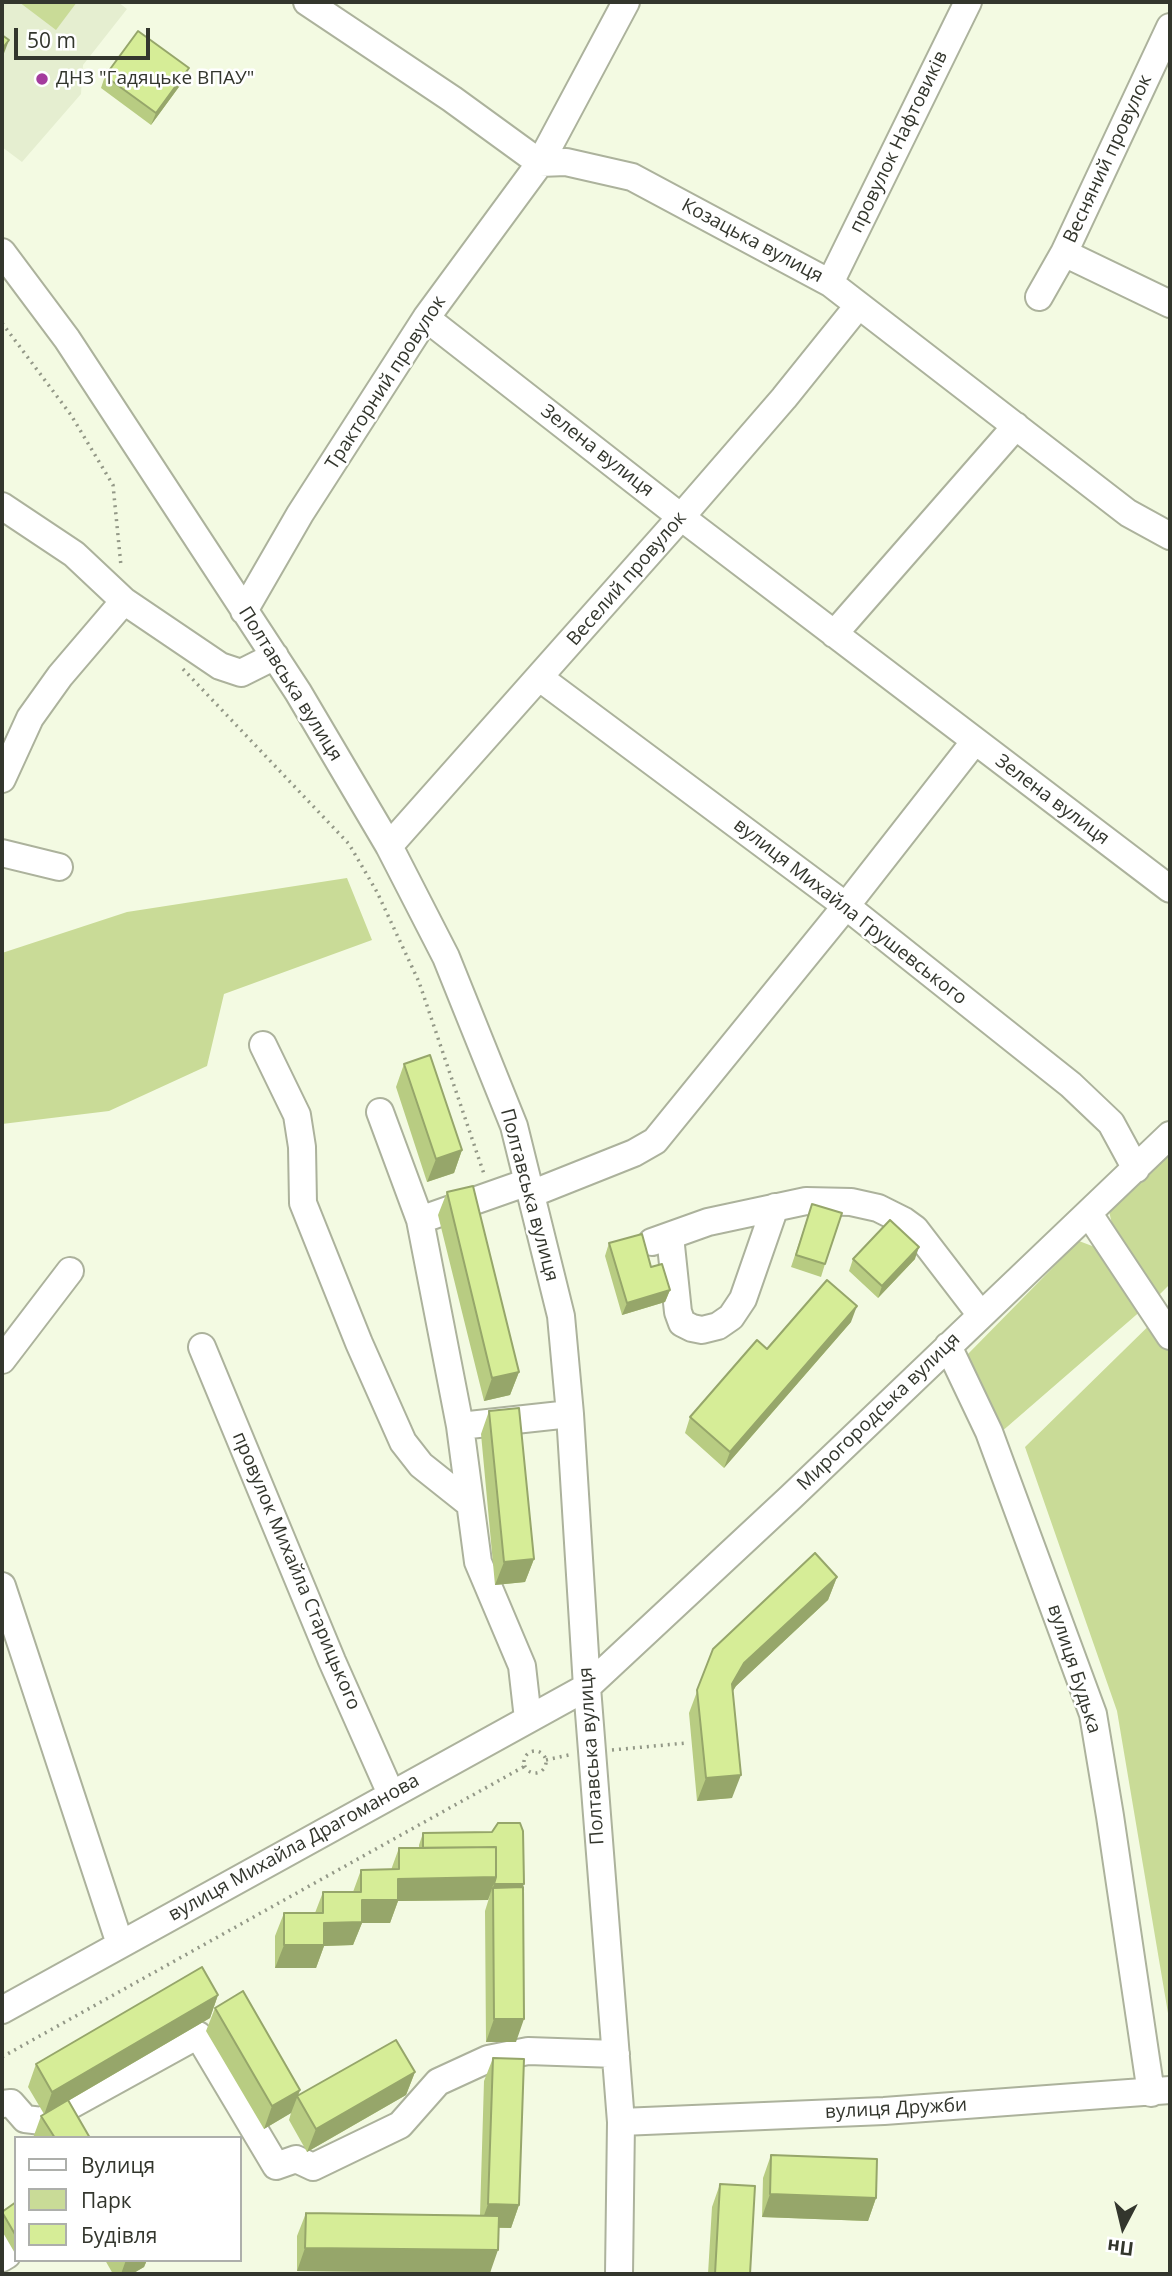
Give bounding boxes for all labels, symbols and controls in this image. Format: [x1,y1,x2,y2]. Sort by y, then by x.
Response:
scale bar [18,14,154,58]
text: 50 m [27,26,76,54]
street label: провулок Нафтовиків [845,47,953,237]
place label: ДНЗ "Гадяцьке ВПАУ" [56,68,254,90]
marker: ДНЗ "Гадяцьке ВПАУ" [34,71,50,87]
street label: Весняний провулок [1059,71,1157,247]
street label: Козацька вулиця [677,194,827,288]
street label: Тракторний провулок [321,292,451,474]
street label: Зелена вулиця [536,400,658,502]
street label: Веселий провулок [563,507,691,651]
street label: Полтавська вулиця [233,603,347,765]
street label: Зелена вулиця [991,750,1113,850]
street label: вулиця Михайла Грушевського [729,814,971,1010]
street label: Полтавська вулиця [495,1106,563,1284]
street label: Мирогородська вулиця [793,1328,965,1496]
street label: провулок Михайла Старицького [227,1429,365,1713]
street label: вулиця Будька [1042,1602,1106,1736]
street label: Полтавська вулиця [574,1666,610,1846]
street label: вулиця Михайла Драгоманова [165,1769,423,1927]
street label: вулиця Дружби [824,2094,968,2124]
legend [14,2136,242,2262]
text: Вулиця [81,2151,155,2179]
text: Парк [81,2186,132,2214]
north arrow [1088,2192,1158,2262]
text: Будівля [81,2221,157,2249]
text: Пн [1106,2233,1135,2262]

